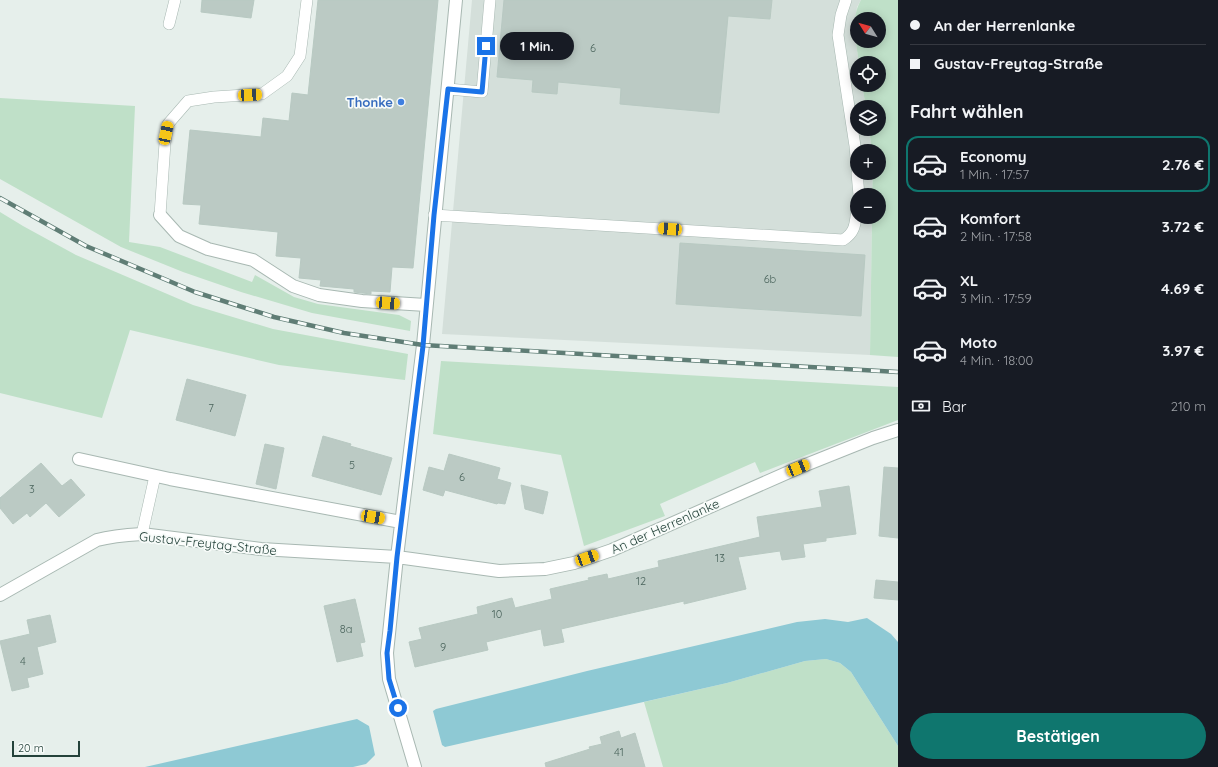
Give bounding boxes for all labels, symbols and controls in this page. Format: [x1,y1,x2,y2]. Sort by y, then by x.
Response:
north arrow [850,12,886,48]
map controls [850,12,886,224]
text: An der Herrenlanke [934,16,1075,35]
callout: 1 Min. [500,32,574,60]
route end [477,37,495,55]
text: 1 Min. [520,38,554,54]
house number: 6 [590,41,596,55]
text: Gustav-Freytag-Straße [934,54,1103,73]
button: locate [850,56,886,92]
car [238,88,262,102]
place label: Thonke [347,94,393,110]
marker: Thonke [396,97,406,107]
button: layers [850,100,886,136]
text: Fahrt wählen [910,100,1024,123]
car [158,120,174,146]
button: + [850,144,886,180]
icon: car [912,146,948,182]
text: Economy [960,147,1027,166]
text: 2.76 € [1162,155,1204,174]
text: 1 Min. · 17:57 [960,166,1029,182]
button: − [850,188,886,224]
icon: car [912,208,948,244]
text: Komfort [960,209,1021,228]
text: 3.72 € [1162,217,1204,236]
car [658,222,682,236]
text: 2 Min. · 17:58 [960,228,1032,244]
icon: car [912,270,948,306]
text: XL [960,271,978,290]
house number: 6b [764,272,777,286]
text: 4.69 € [1161,279,1204,298]
text: 3 Min. · 17:59 [960,290,1032,306]
car [376,296,400,310]
icon: car [912,332,948,368]
text: Moto [960,333,997,352]
text: 3.97 € [1162,341,1204,360]
text: 4 Min. · 18:00 [960,352,1033,368]
icon: cash [910,395,932,417]
text: Bar [942,397,967,416]
text: 210 m [1171,398,1206,414]
house number: 7 [208,401,214,415]
house number: 5 [349,458,355,472]
car [785,458,811,478]
house number: 6 [459,470,465,484]
house number: 3 [29,482,35,496]
street label: An der Herrenlanke [608,495,722,557]
car [360,509,386,525]
street label: Gustav-Freytag-Straße [138,528,278,558]
car [574,548,600,568]
house number: 13 [715,551,725,565]
house number: 12 [636,574,646,588]
house number: 10 [492,607,502,621]
house number: 8a [340,622,352,636]
house number: 9 [440,640,446,654]
house number: 4 [20,654,26,668]
route start [389,699,407,717]
button: Bestätigen [910,713,1206,759]
scale bar [12,739,80,758]
text: 20 m [18,741,44,755]
house number: 41 [614,745,624,759]

